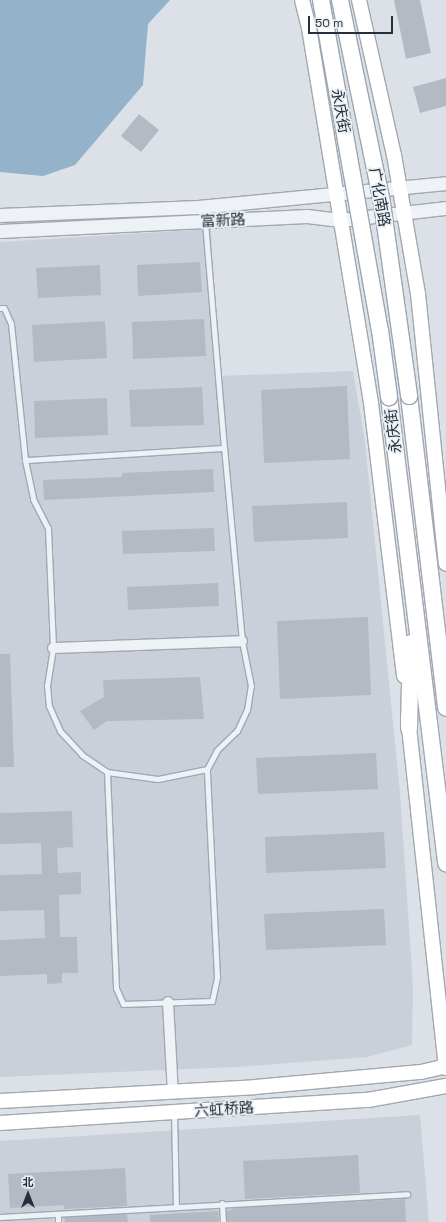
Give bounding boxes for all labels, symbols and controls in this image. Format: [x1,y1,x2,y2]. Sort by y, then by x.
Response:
scale bar [310,8,395,34]
text: 50 m [315,15,343,31]
street label: 永庆街 [328,87,354,135]
street label: 广化南路 [366,166,394,228]
street label: 富新路 [200,210,246,230]
street label: 永庆街 [381,408,405,454]
street label: 六虹桥路 [193,1098,255,1120]
north arrow [8,1174,48,1214]
text: 北 [23,1175,34,1189]

